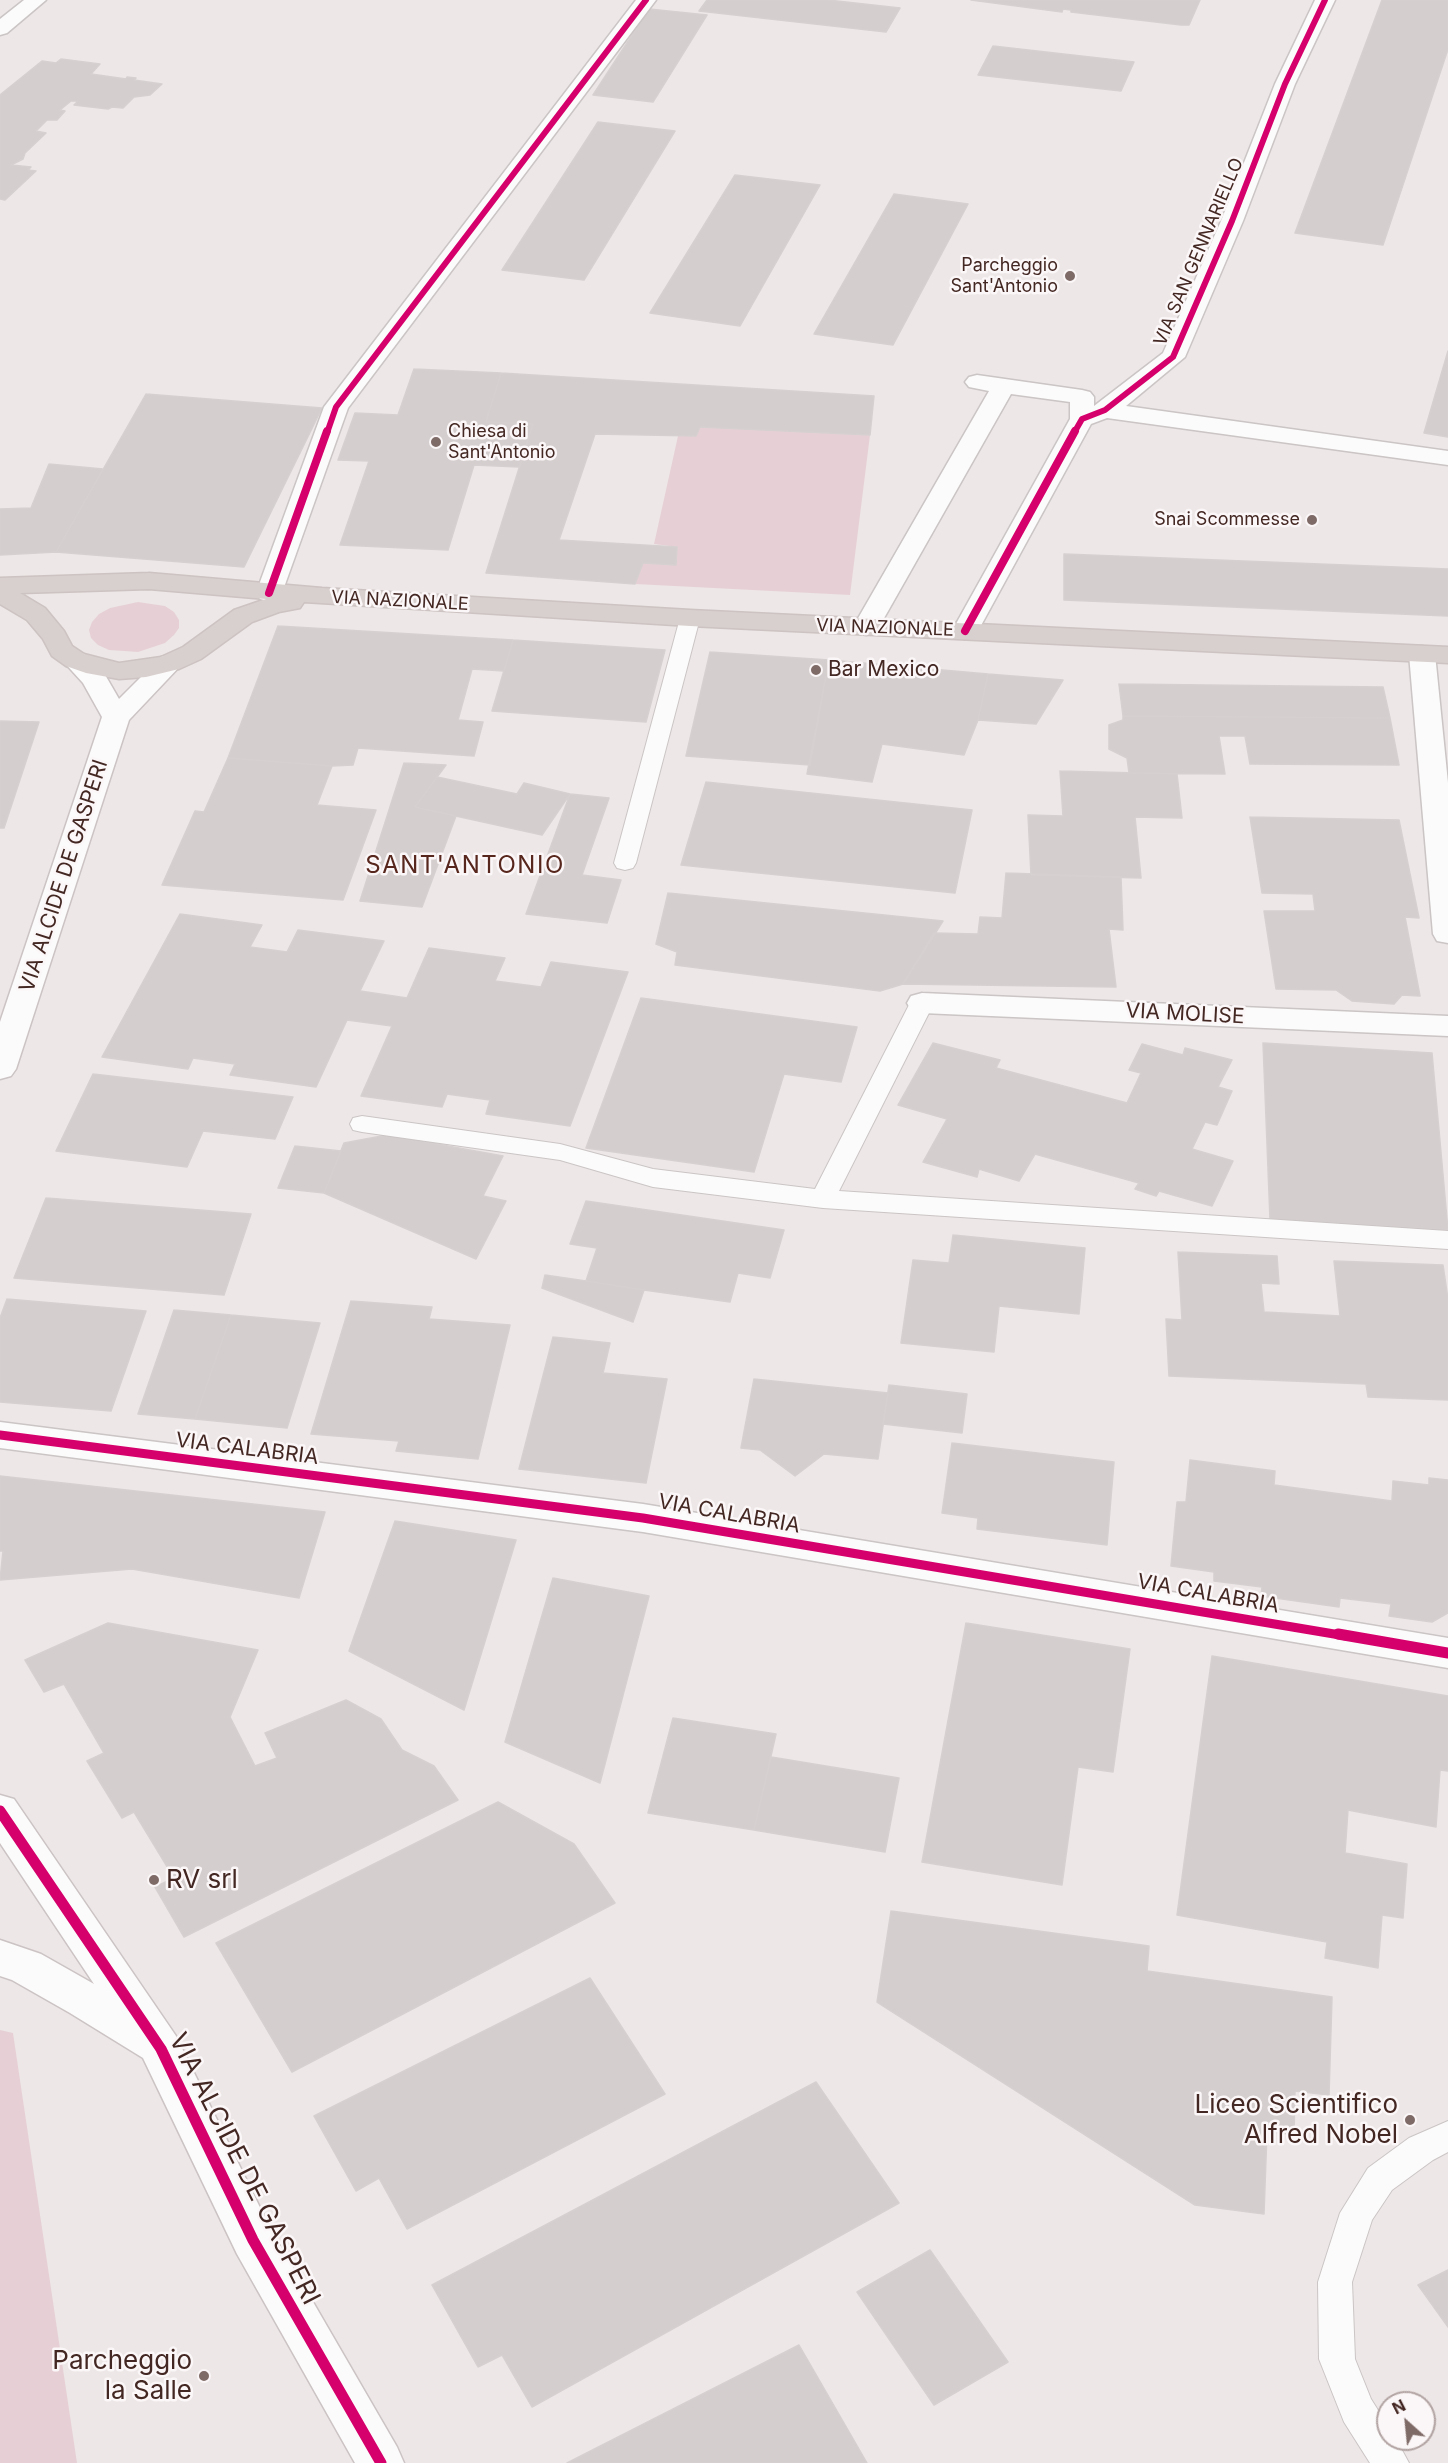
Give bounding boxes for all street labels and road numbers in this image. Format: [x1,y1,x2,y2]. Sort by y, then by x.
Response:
street label: VIA SAN GENNARIELLO [1150,155,1248,349]
street label: VIA NAZIONALE [331,587,469,615]
street label: VIA NAZIONALE [816,615,954,641]
street label: VIA ALCIDE DE GASPERI [14,757,114,995]
street label: VIA MOLISE [1125,998,1245,1030]
street label: VIA CALABRIA [174,1428,320,1470]
street label: VIA CALABRIA [656,1489,802,1539]
street label: VIA CALABRIA [1135,1569,1281,1619]
street label: VIA ALCIDE DE GASPERI [162,2028,326,2310]

